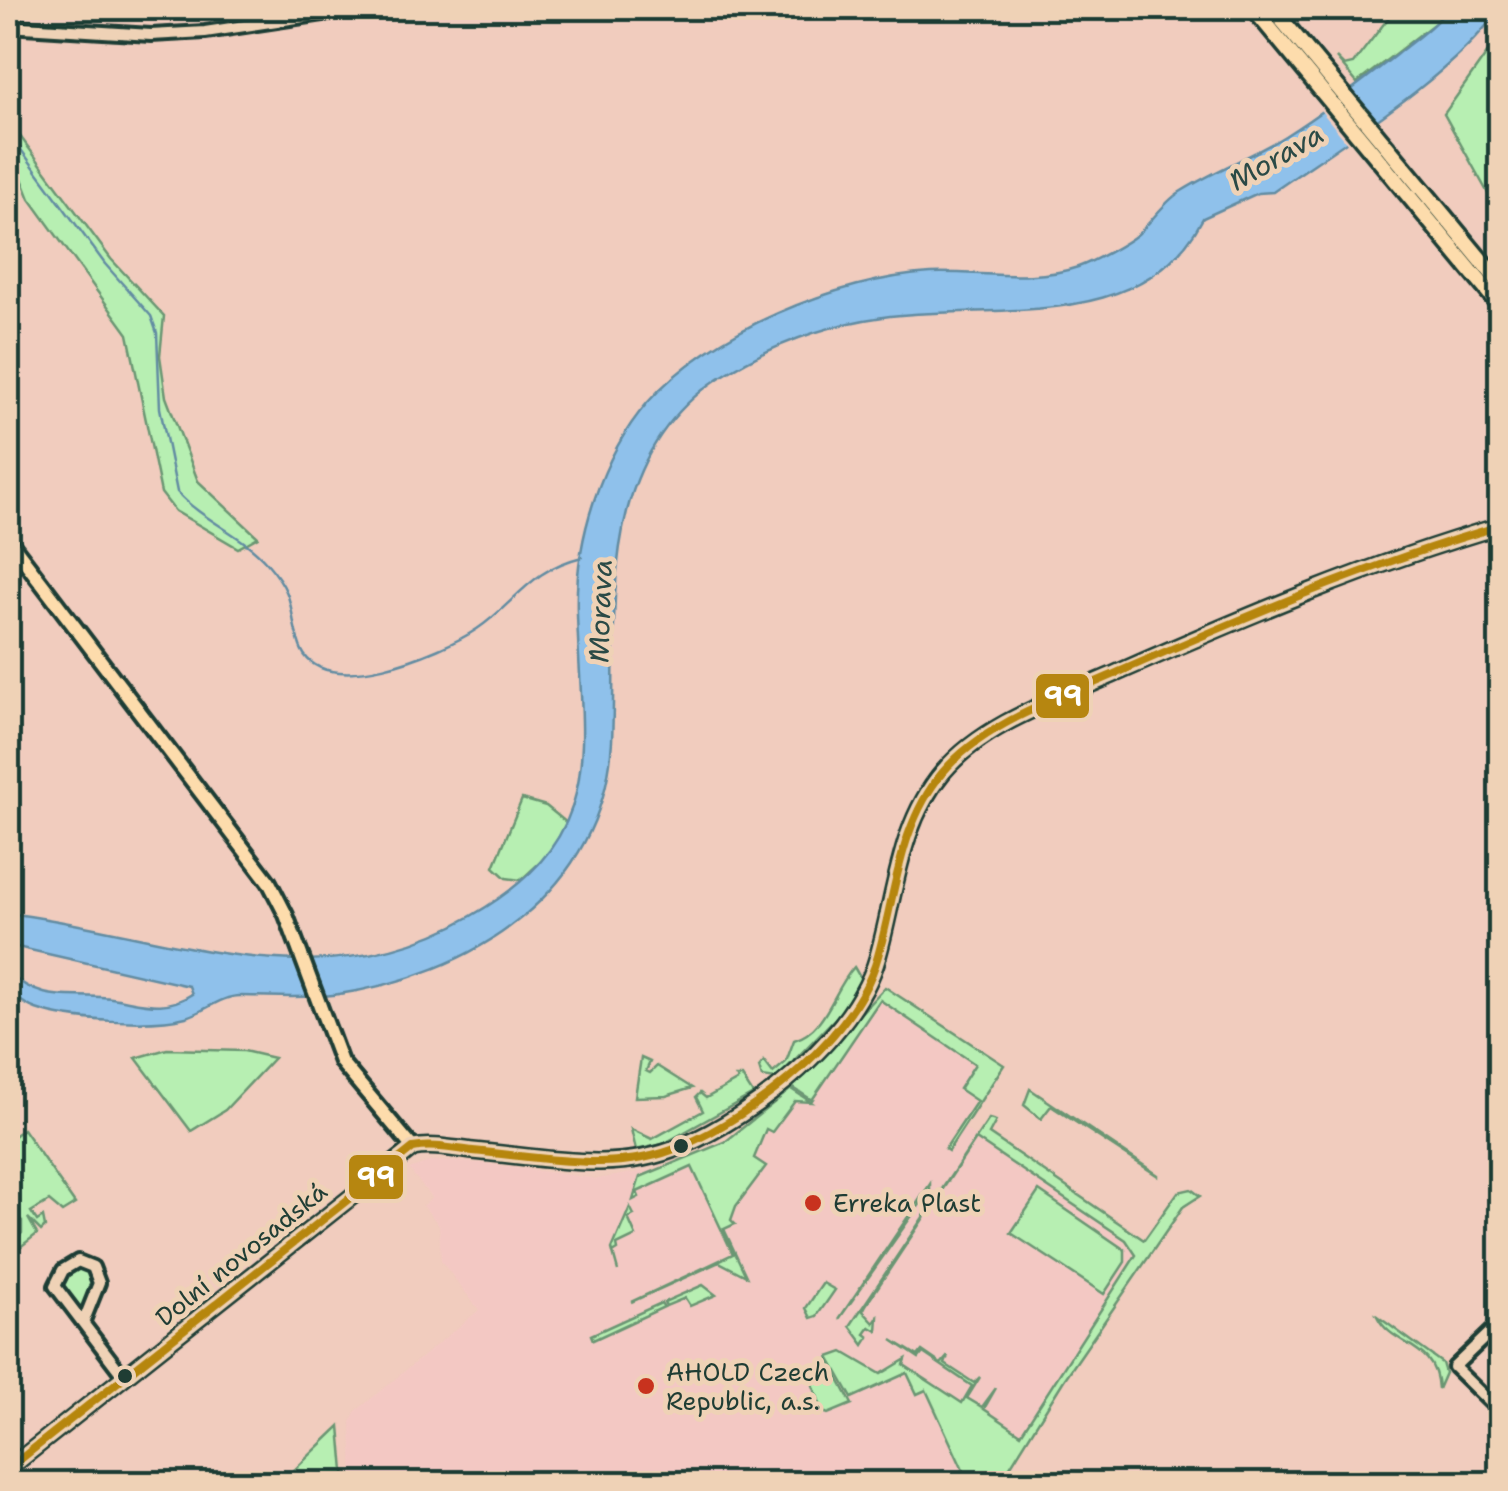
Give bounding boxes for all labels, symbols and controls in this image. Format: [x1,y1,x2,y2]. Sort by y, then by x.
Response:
water label: Morava [1222,115,1330,199]
water label: Morava [579,559,621,663]
line badge: 99 [1034,672,1091,720]
text: 99 [1044,677,1082,715]
unlabelled marker [671,1136,691,1156]
line badge: 99 [347,1153,405,1201]
text: 99 [357,1158,395,1196]
street label: Dolní novosadská [148,1174,334,1334]
place label: Erreka Plast [833,1186,981,1220]
marker: Erreka Plast [802,1192,824,1214]
place label: AHOLD Czech Republic, a.s. [666,1355,829,1418]
unlabelled marker [115,1366,135,1386]
marker: AHOLD Czech Republic, a.s. [635,1375,657,1397]

